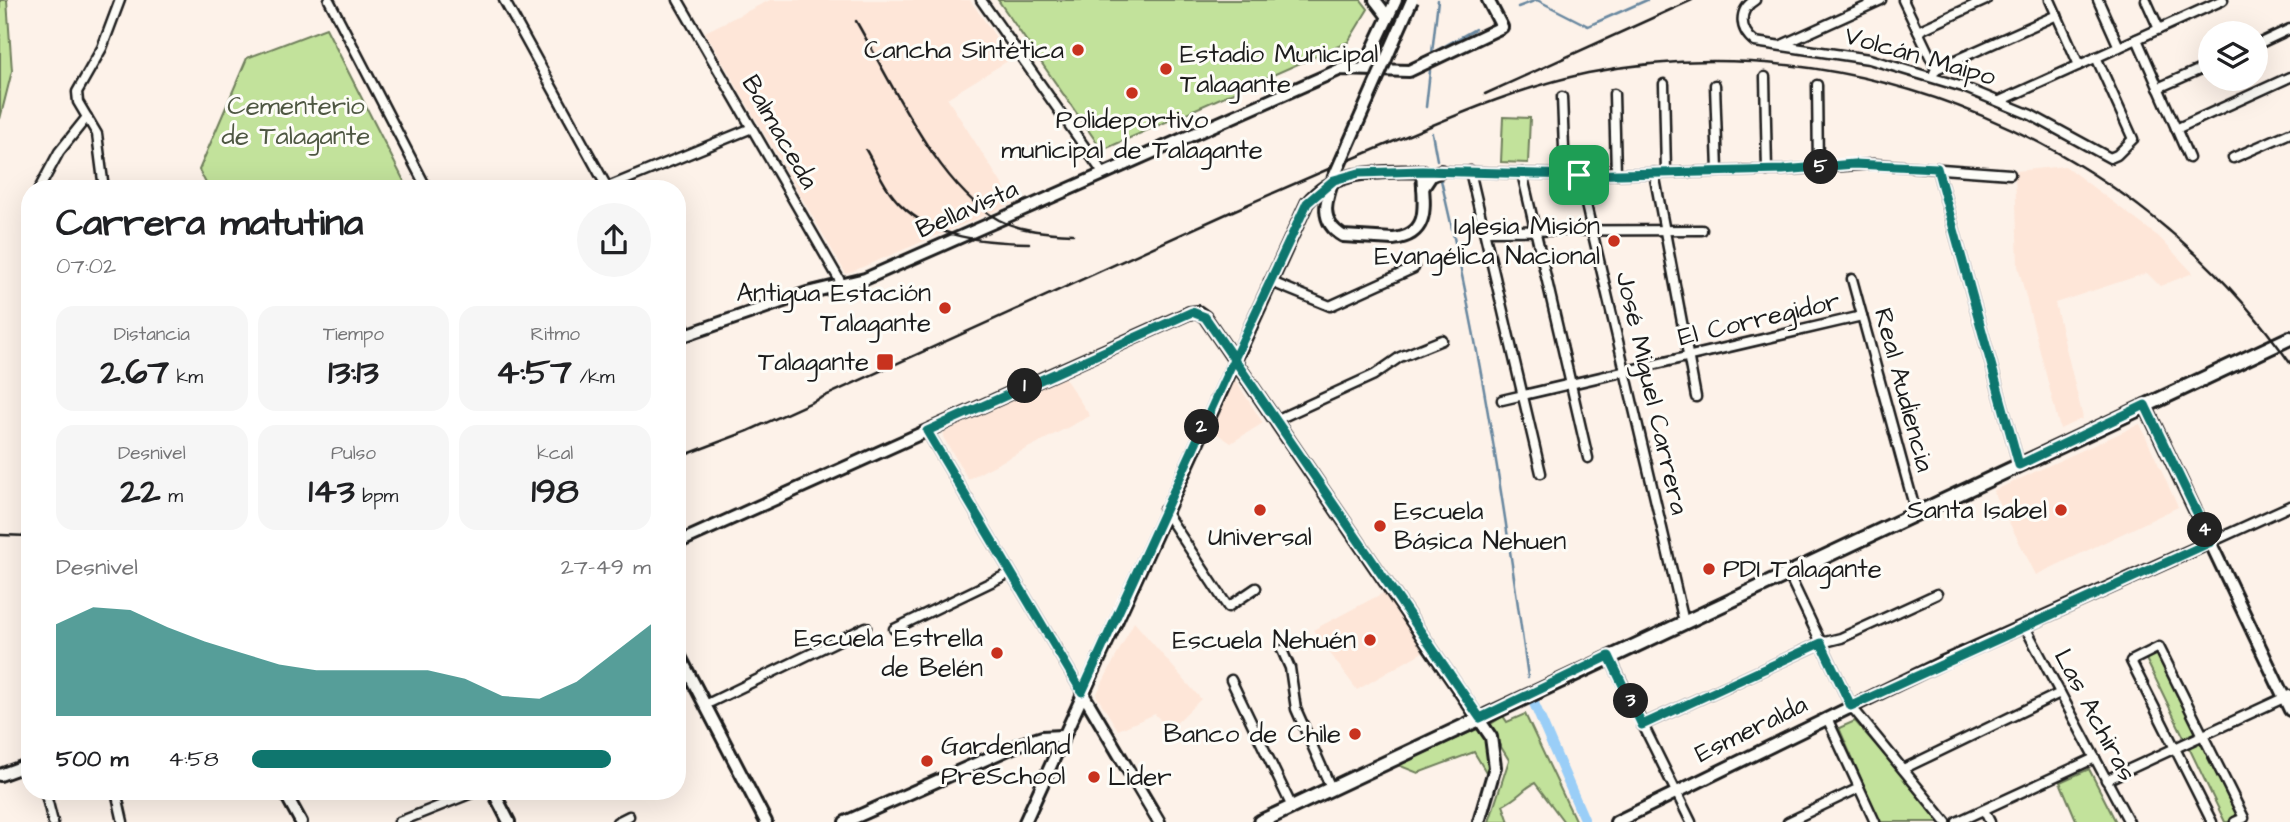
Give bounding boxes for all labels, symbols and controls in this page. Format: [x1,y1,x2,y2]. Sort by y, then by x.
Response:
street label: Volcán Maipo [1840,17,2000,95]
map controls [2198,21,2268,91]
button: layers [2198,21,2268,91]
place label: Cancha Sintética [864,32,1064,68]
place label: Estadio Municipal Talagante [1180,36,1378,104]
marker: Cancha Sintética [1070,42,1086,58]
marker: Estadio Municipal Talagante [1158,61,1174,77]
street label: Balmaceda [733,68,827,196]
marker: Polideportivo municipal de Talagante [1124,85,1140,101]
park label: Cementerio de Talagante [222,88,370,156]
place label: Polideportivo municipal de Talagante [1001,102,1263,170]
pin [1549,145,1609,205]
pin: 5 [1804,150,1839,184]
text: 5 [1814,153,1827,180]
icon: arrive [1560,156,1598,194]
street label: Bellavista [910,171,1024,247]
text: Carrera matutina [56,198,363,250]
button: share [577,203,651,277]
place label: Iglesia Misión Evangélica Nacional [1374,208,1600,276]
marker: Iglesia Misión Evangélica Nacional [1606,233,1622,249]
text: 07:02 [56,250,116,282]
street label: José Miguel Carrera [1605,268,1697,519]
place label: Antigua Estación Talagante [736,275,931,343]
street label: El Corregidor [1674,283,1844,357]
marker: Antigua Estación Talagante [937,300,953,316]
street label: Real Audiencia [1865,304,1943,476]
text: Distancia [114,321,190,348]
text: Tiempo [323,321,384,348]
text: Ritmo [530,321,580,348]
place label: Talagante [758,344,869,382]
text: 2.67 [101,348,169,397]
text: 13:13 [328,348,379,397]
text: 4:57 [496,348,572,397]
marker: Talagante [875,352,895,372]
text: km [169,364,203,391]
text: /km [572,364,615,391]
pin: 1 [1007,368,1042,404]
text: 1 [1023,372,1026,399]
pin: 2 [1184,410,1220,444]
text: 2 [1196,413,1207,440]
text: Desnivel [118,440,186,467]
text: Pulso [331,440,376,467]
text: kcal [537,440,573,467]
text: 22 [121,467,161,516]
text: 143 [309,467,355,516]
text: 198 [532,467,579,516]
text: m [161,483,183,510]
text: bpm [355,483,398,510]
place label: Santa Isabel [1907,492,2047,528]
place label: Escuela Básica Nehuen [1394,493,1566,559]
marker: Universal [1252,502,1268,518]
marker: Santa Isabel [2053,502,2069,518]
pin: 4 [2188,512,2222,548]
text: 4 [2198,516,2211,543]
marker: Escuela Básica Nehuen [1372,518,1388,534]
place label: Universal [1208,519,1312,555]
text: Desnivel [56,551,138,583]
text: 27–49 m [561,551,651,583]
place label: PDI Talagante [1723,551,1882,589]
marker: PDI Talagante [1701,561,1717,577]
place label: Escuela Estrella de Belén [794,620,983,686]
place label: Escuela Nehuén [1173,622,1356,658]
marker: Escuela Nehuén [1362,632,1378,648]
street label: Las Achiras [2045,642,2145,788]
marker: Escuela Estrella de Belén [989,645,1005,661]
pin: 3 [1614,684,1648,718]
street label: Esmeralda [1689,686,1813,772]
text: 3 [1626,687,1635,714]
place label: Banco de Chile [1164,716,1341,752]
marker: Banco de Chile [1347,726,1363,742]
place label: Gardenland PreSchool [941,728,1071,794]
text: 500 m [56,743,128,775]
text: 4:58 [168,743,219,775]
marker: Gardenland PreSchool [919,753,935,769]
place label: Lider [1108,759,1172,795]
marker: Lider [1086,769,1102,785]

